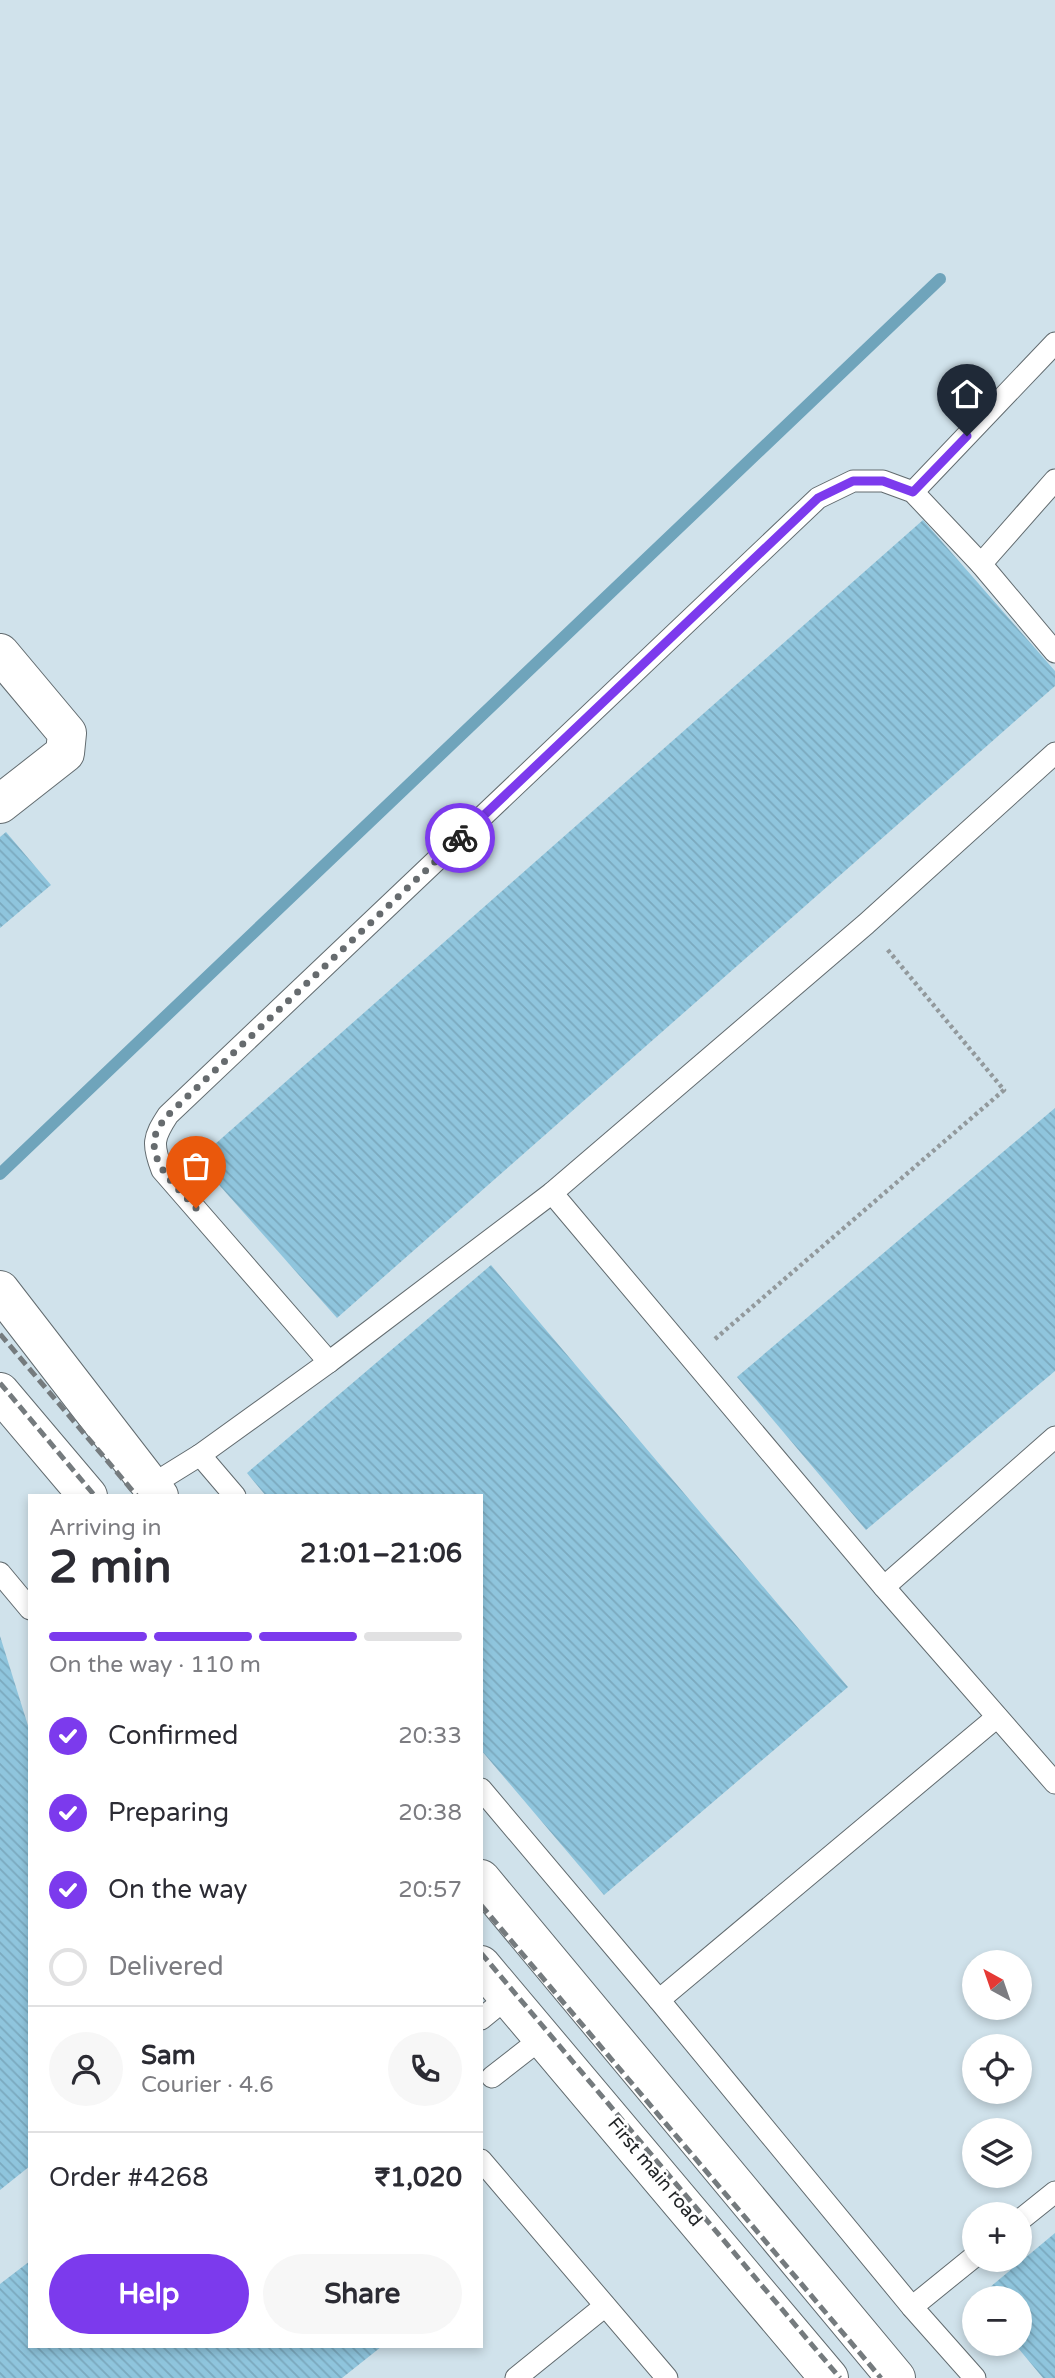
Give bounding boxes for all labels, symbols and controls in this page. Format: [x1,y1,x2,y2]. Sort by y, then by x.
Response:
pin [937,364,997,436]
icon: home [948,375,986,413]
courier [425,803,495,873]
icon: bike [441,819,479,857]
pin [166,1136,226,1208]
icon: bag [177,1147,215,1185]
text: Arriving in [49,1514,162,1542]
text: 21:01–21:06 [300,1538,462,1569]
text: 2 min [49,1540,172,1595]
text: On the way · 110 m [49,1651,261,1679]
icon: check [49,1717,87,1755]
text: Confirmed [108,1720,238,1751]
text: 20:33 [398,1722,462,1750]
icon: check [49,1794,87,1832]
text: Preparing [108,1797,229,1828]
text: 20:38 [398,1799,462,1827]
icon: check [49,1871,87,1909]
text: On the way [108,1874,248,1905]
text: 20:57 [398,1876,462,1904]
north arrow [962,1950,1032,2020]
map controls [962,1950,1032,2356]
text: Delivered [108,1951,224,1982]
button: person [49,2032,123,2106]
button: phone [388,2032,462,2106]
button: locate [962,2034,1032,2104]
text: Sam [141,2040,196,2071]
text: Courier · 4.6 [141,2071,274,2099]
street label: First main road [603,2113,707,2231]
button: layers [962,2118,1032,2188]
text: Order #4268 [49,2162,209,2193]
text: ₹1,020 [375,2162,462,2193]
button: + [962,2202,1032,2272]
button: Help [49,2254,249,2334]
button: Share [263,2254,462,2334]
button: − [962,2286,1032,2356]

